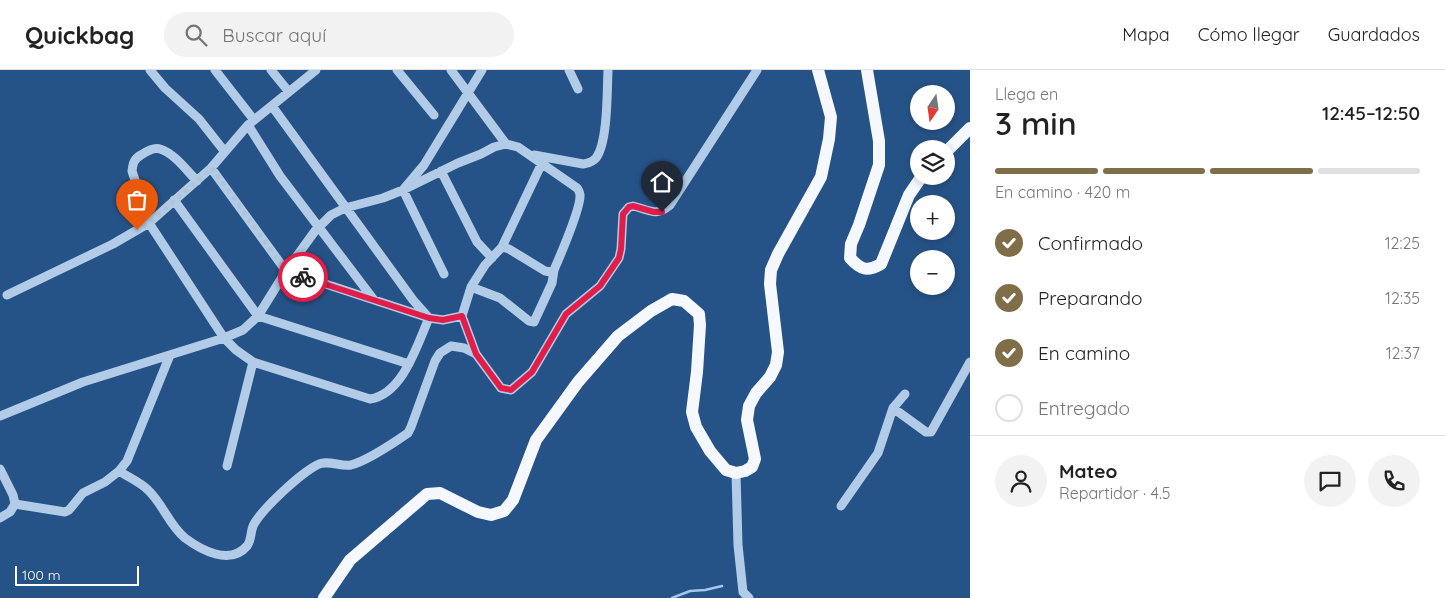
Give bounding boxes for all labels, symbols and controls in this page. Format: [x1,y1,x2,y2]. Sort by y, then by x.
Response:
search box [164,12,514,57]
text: Quickbag [25,20,134,50]
icon: search [182,21,210,49]
text: Buscar aquí [222,23,326,47]
text: Mapa [1122,23,1170,46]
text: Cómo llegar [1198,23,1300,46]
text: Guardados [1328,23,1420,46]
text: Llega en [995,84,1058,104]
north arrow [910,85,955,130]
map controls [910,85,955,295]
text: 12:45–12:50 [1322,101,1420,125]
text: 3 min [995,103,1077,143]
button: layers [910,140,955,185]
pin [641,161,683,212]
icon: home [648,168,676,196]
pin [116,179,158,230]
text: En camino · 420 m [995,182,1130,202]
icon: bag [123,186,151,214]
button: + [910,195,955,240]
icon: check [995,229,1023,257]
text: Confirmado [1038,231,1143,255]
text: 12:25 [1385,233,1420,253]
button: − [910,250,955,295]
courier [278,252,328,302]
icon: bike [289,263,317,291]
icon: check [995,284,1023,312]
text: Preparando [1038,286,1143,310]
text: 12:35 [1385,288,1420,308]
icon: check [995,339,1023,367]
text: En camino [1038,341,1130,365]
text: 12:37 [1386,343,1420,363]
text: Entregado [1038,396,1130,420]
button: person [995,455,1047,507]
button: chat [1304,455,1356,507]
button: phone [1368,455,1420,507]
text: Mateo [1059,459,1117,483]
text: Repartidor · 4.5 [1059,483,1171,503]
scale bar [15,563,139,586]
text: 100 m [22,566,60,584]

